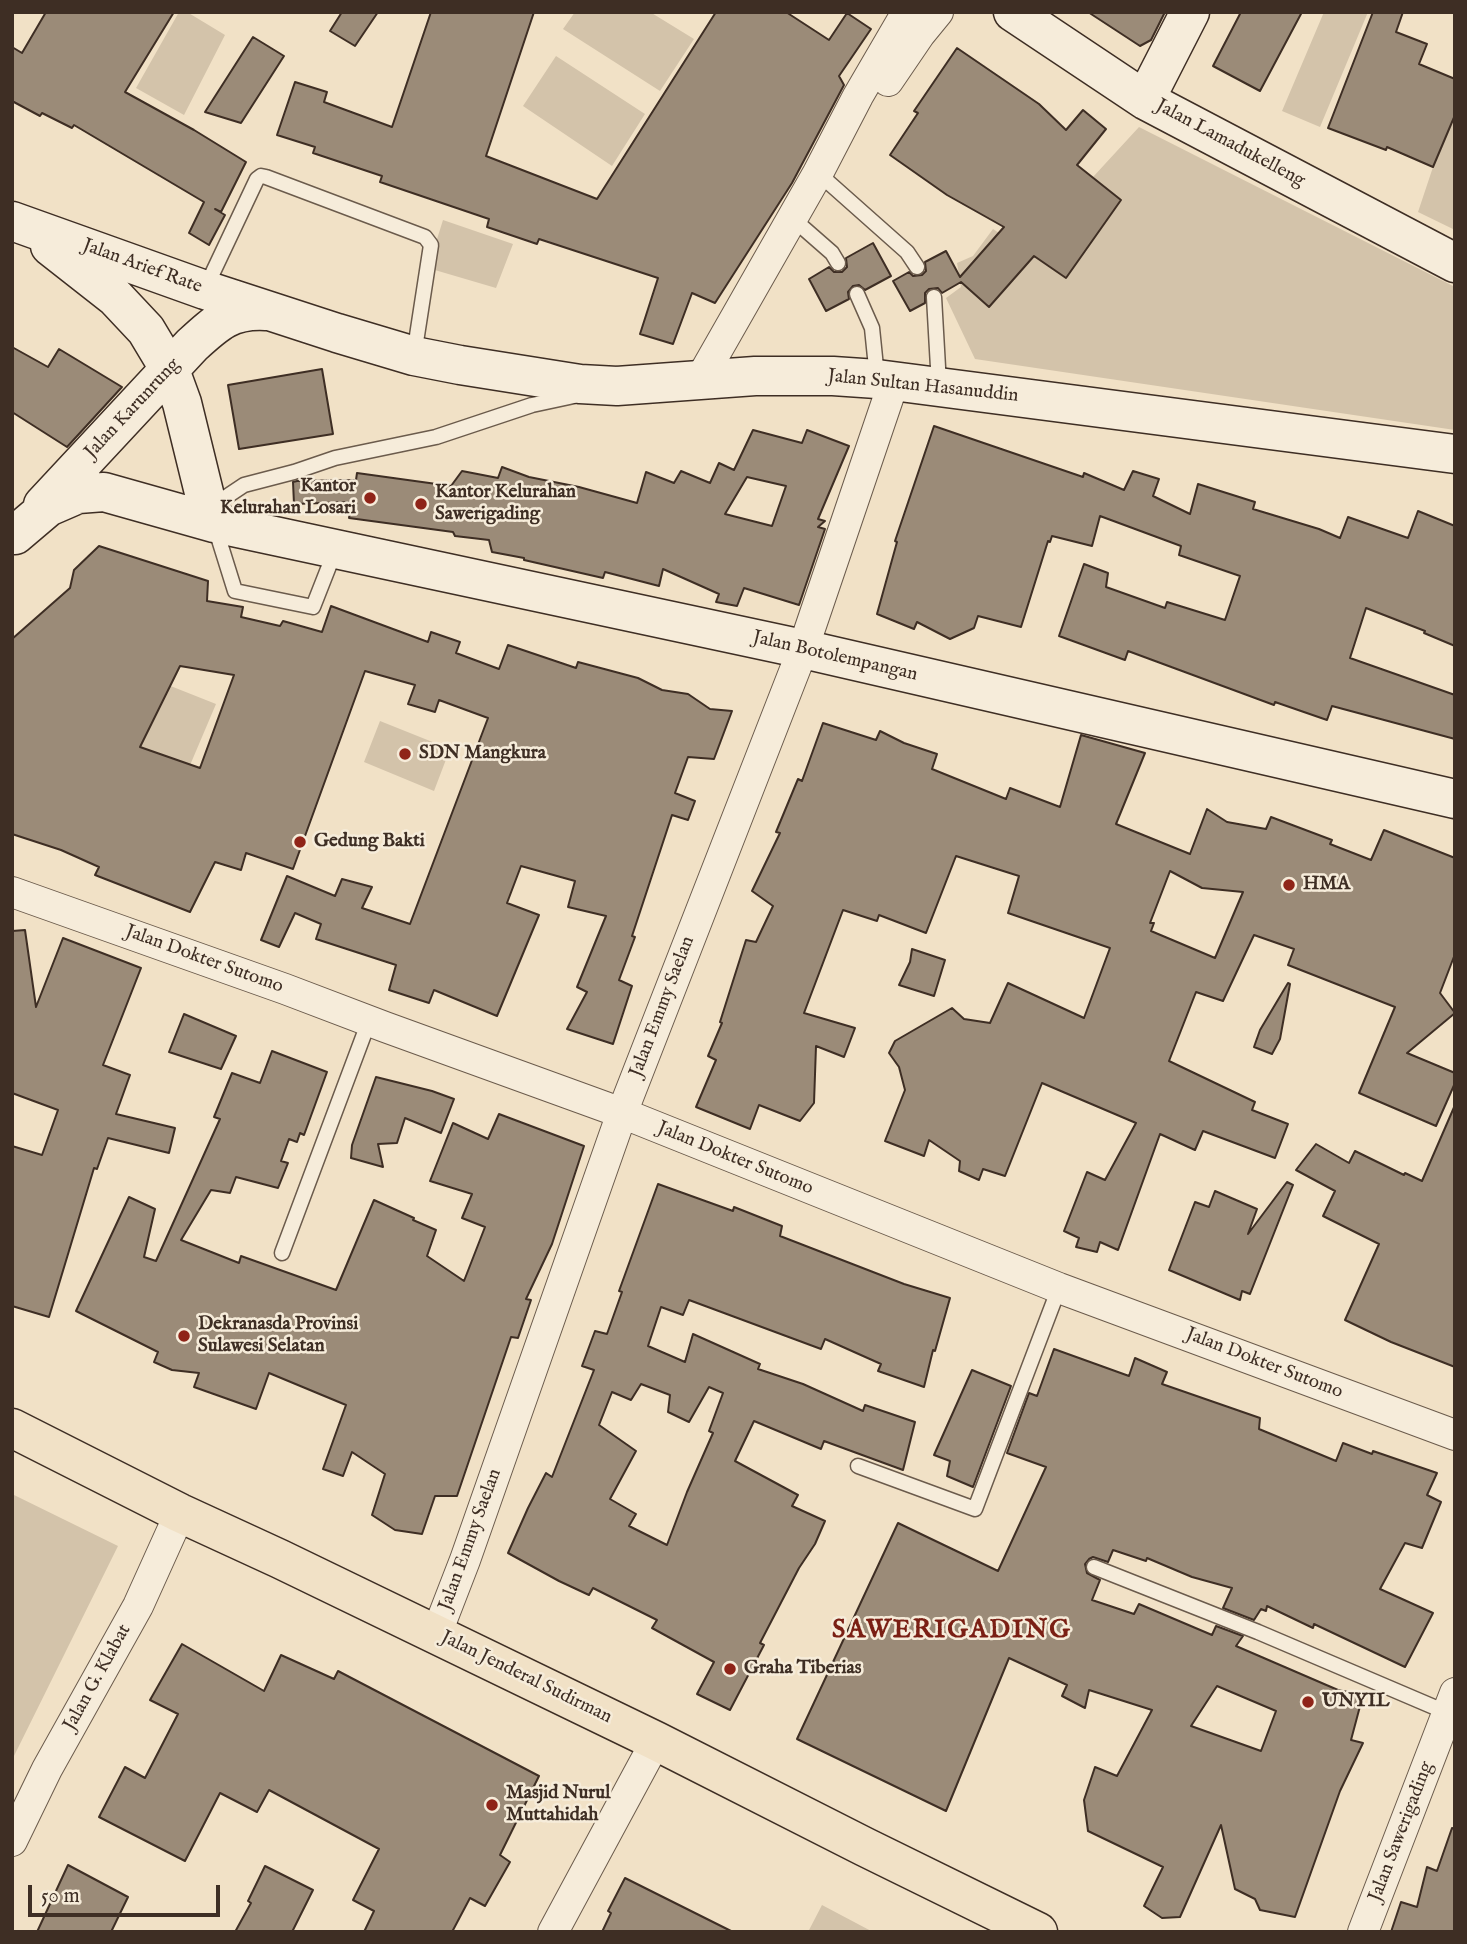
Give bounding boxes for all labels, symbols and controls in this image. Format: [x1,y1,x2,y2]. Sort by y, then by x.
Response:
street label: Jalan Lamadukelleng [1151,95,1309,193]
street label: Jalan Arief Rate [79,235,205,299]
street label: Jalan Karunrung [81,354,185,464]
street label: Jalan Sultan Hasanuddin [826,366,1020,408]
place label: Kantor Kelurahan Losari [220,476,356,520]
place label: Kantor Kelurahan Sawerigading [435,482,576,526]
marker: Kantor Kelurahan Losari [362,490,378,506]
marker: Kantor Kelurahan Sawerigading [413,496,429,512]
street label: Jalan Botolempangan [750,627,920,687]
place label: SDN Mangkura [419,743,546,765]
marker: SDN Mangkura [397,746,413,762]
place label: Gedung Bakti [314,831,425,853]
marker: Gedung Bakti [292,834,308,850]
place label: HMA [1303,874,1350,896]
marker: HMA [1281,877,1297,893]
street label: Jalan Dokter Sutomo [122,921,286,999]
street label: Jalan Emmy Saelan [626,933,700,1081]
street label: Jalan Dokter Sutomo [654,1117,816,1201]
place label: Dekranasda Provinsi Sulawesi Selatan [198,1314,358,1358]
street label: Jalan Dokter Sutomo [1182,1324,1346,1404]
marker: Dekranasda Provinsi Sulawesi Selatan [176,1328,192,1344]
street label: Jalan Emmy Saelan [435,1466,507,1614]
district label: SAWERIGADING [834,1616,1070,1648]
street label: Jalan G. Klabat [59,1621,137,1735]
street label: Jalan Jenderal Sudirman [437,1627,615,1729]
place label: Graha Tiberias [744,1658,861,1680]
marker: Graha Tiberias [722,1661,738,1677]
place label: UNYIL [1322,1691,1389,1713]
marker: UNYIL [1300,1694,1316,1710]
street label: Jalan Sawerigading [1365,1759,1439,1905]
place label: Masjid Nurul Muttahidah [506,1783,610,1827]
marker: Masjid Nurul Muttahidah [484,1797,500,1813]
scale bar [32,1870,224,1914]
text: 50 m [41,1883,80,1910]

